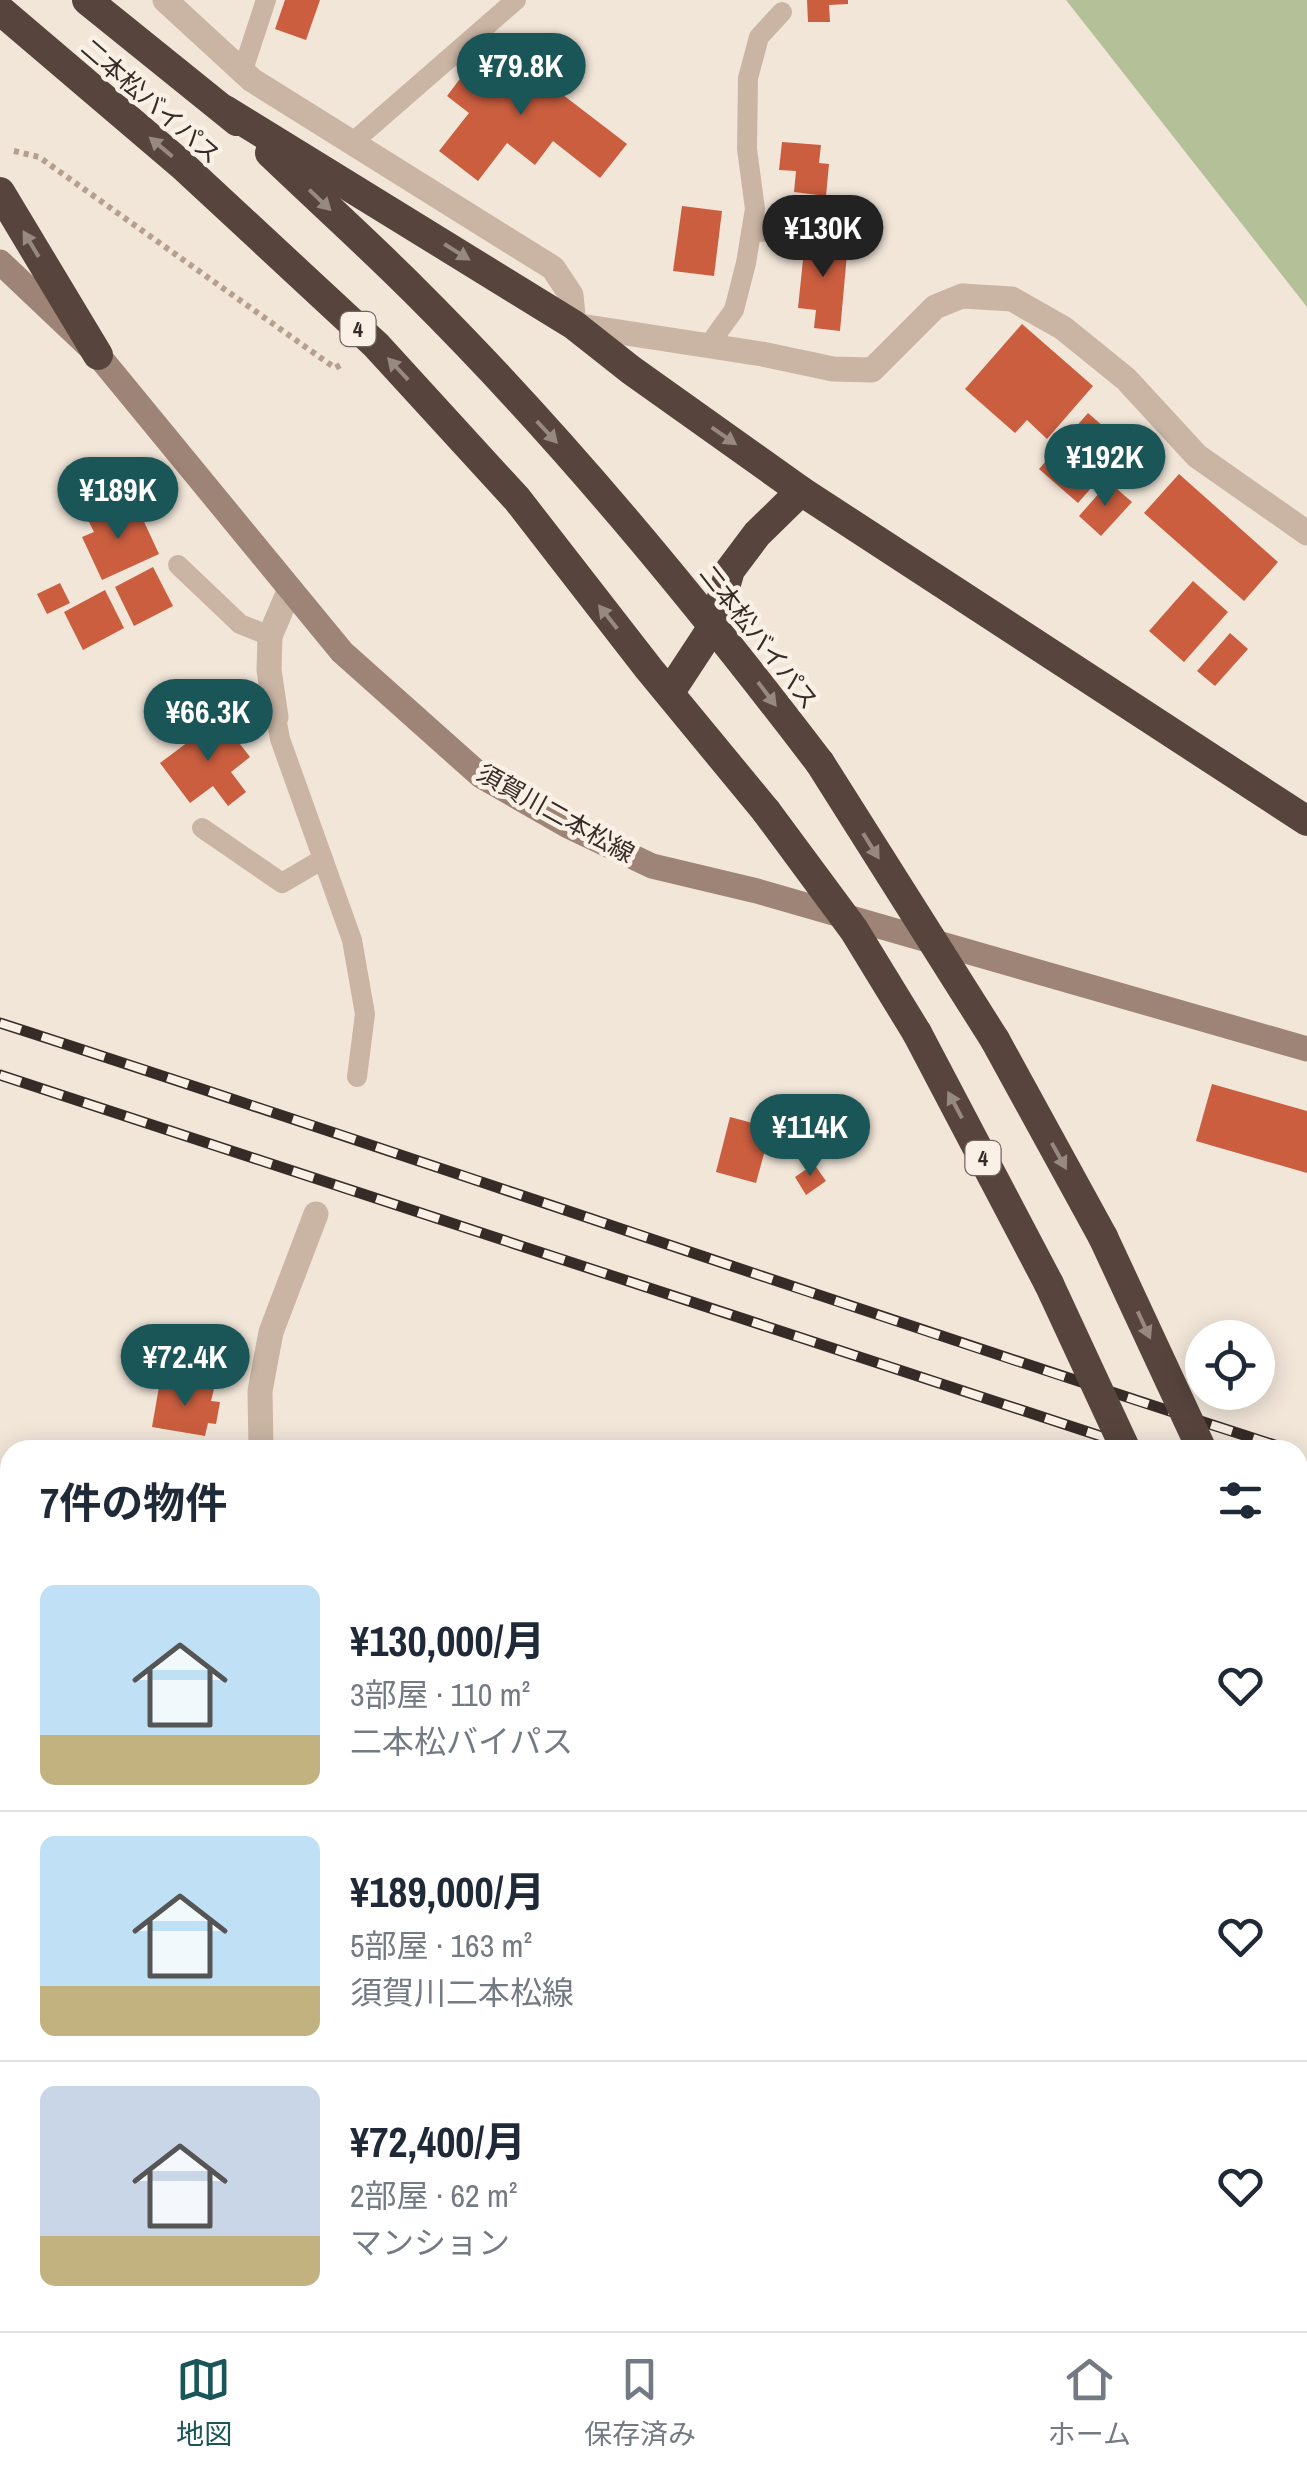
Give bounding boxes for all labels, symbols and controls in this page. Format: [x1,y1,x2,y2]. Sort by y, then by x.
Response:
street label: 二本松バイパス [74,31,228,171]
pin: ¥79.8K [440,33,602,118]
text: ¥79.8K [479,44,563,87]
one-way arrow [149,137,174,159]
one-way arrow [307,188,331,211]
pin: ¥130K [753,195,893,280]
text: ¥130K [784,206,862,249]
one-way arrow [23,230,40,258]
one-way arrow [443,243,471,260]
road number: 4 [340,312,376,346]
one-way arrow [387,357,410,381]
one-way arrow [535,420,558,444]
pin: ¥192K [1035,424,1175,509]
one-way arrow [711,426,737,446]
text: ¥192K [1066,435,1144,478]
pin: ¥189K [48,457,188,542]
text: ¥189K [79,468,157,511]
street label: 二本松バイパス [692,558,826,716]
one-way arrow [599,604,619,630]
pin: ¥66.3K [127,679,289,764]
one-way arrow [756,681,777,707]
text: ¥66.3K [166,690,250,733]
street label: 須賀川二本松線 [471,756,641,870]
one-way arrow [862,832,879,860]
one-way arrow [947,1090,964,1119]
pin: ¥114K [740,1094,880,1179]
text: ¥114K [772,1105,848,1148]
road number: 4 [966,1141,1000,1175]
one-way arrow [1050,1142,1067,1171]
one-way arrow [1136,1311,1153,1340]
map controls [1185,1320,1275,1410]
button: locate [1185,1320,1275,1410]
pin: ¥72.4K [104,1324,266,1409]
text: ¥72.4K [143,1335,227,1378]
icon: filters [1213,1473,1268,1528]
text: 7件の物件 [40,1475,227,1531]
text: ¥130,000/月 [350,1613,545,1669]
icon: home [120,1625,240,1745]
icon: heart [1213,1658,1268,1713]
text: 3部屋 · 110 m² [350,1673,530,1716]
text: 二本松バイパス [350,1720,573,1763]
text: ¥189,000/月 [350,1864,545,1920]
icon: home [120,1876,240,1996]
icon: heart [1213,1909,1268,1964]
text: 5部屋 · 163 m² [350,1924,532,1967]
text: 須賀川二本松線 [350,1971,574,2014]
text: ¥72,400/月 [350,2114,526,2170]
icon: home [120,2126,240,2246]
icon: heart [1213,2159,1268,2214]
text: 2部屋 · 62 m² [350,2174,518,2217]
text: マンション [350,2221,510,2264]
tab: 地図 [176,2352,232,2453]
tab: 保存済み [584,2352,696,2453]
tab: ホーム [1048,2352,1131,2453]

